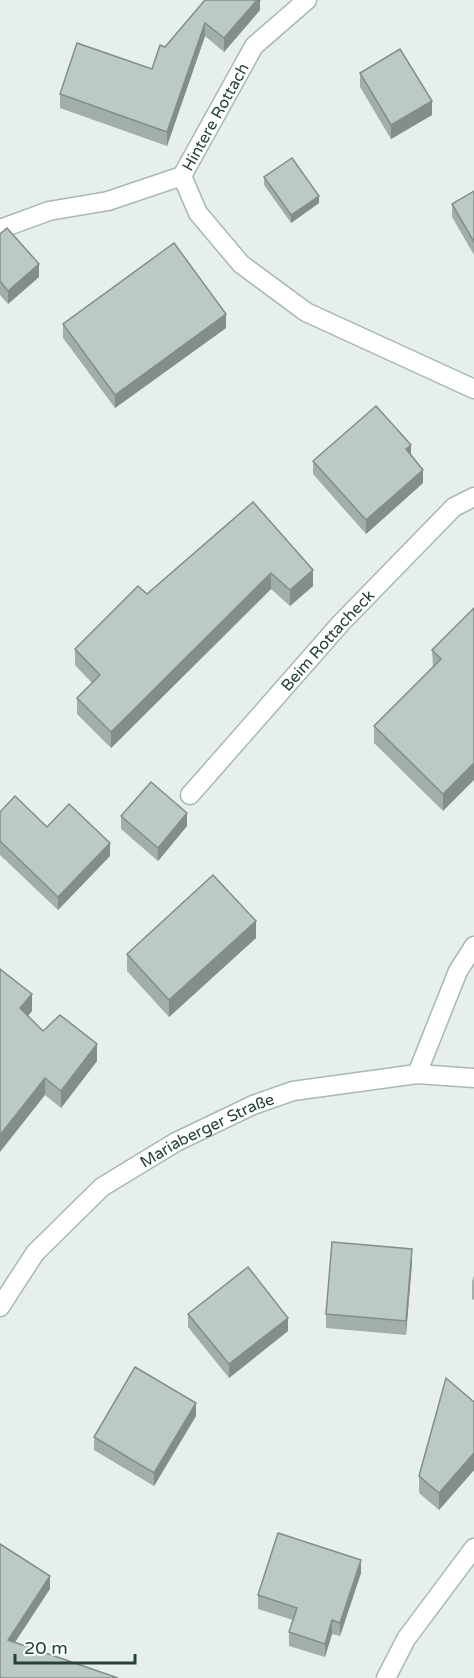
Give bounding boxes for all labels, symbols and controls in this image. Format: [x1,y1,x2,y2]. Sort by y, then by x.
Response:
street label: Hintere Rottach [178,60,254,175]
street label: Beim Rottacheck [277,586,379,695]
street label: Mariaberger Straße [136,1089,277,1173]
scale bar [15,1627,135,1665]
text: 20 m [24,1637,68,1659]

